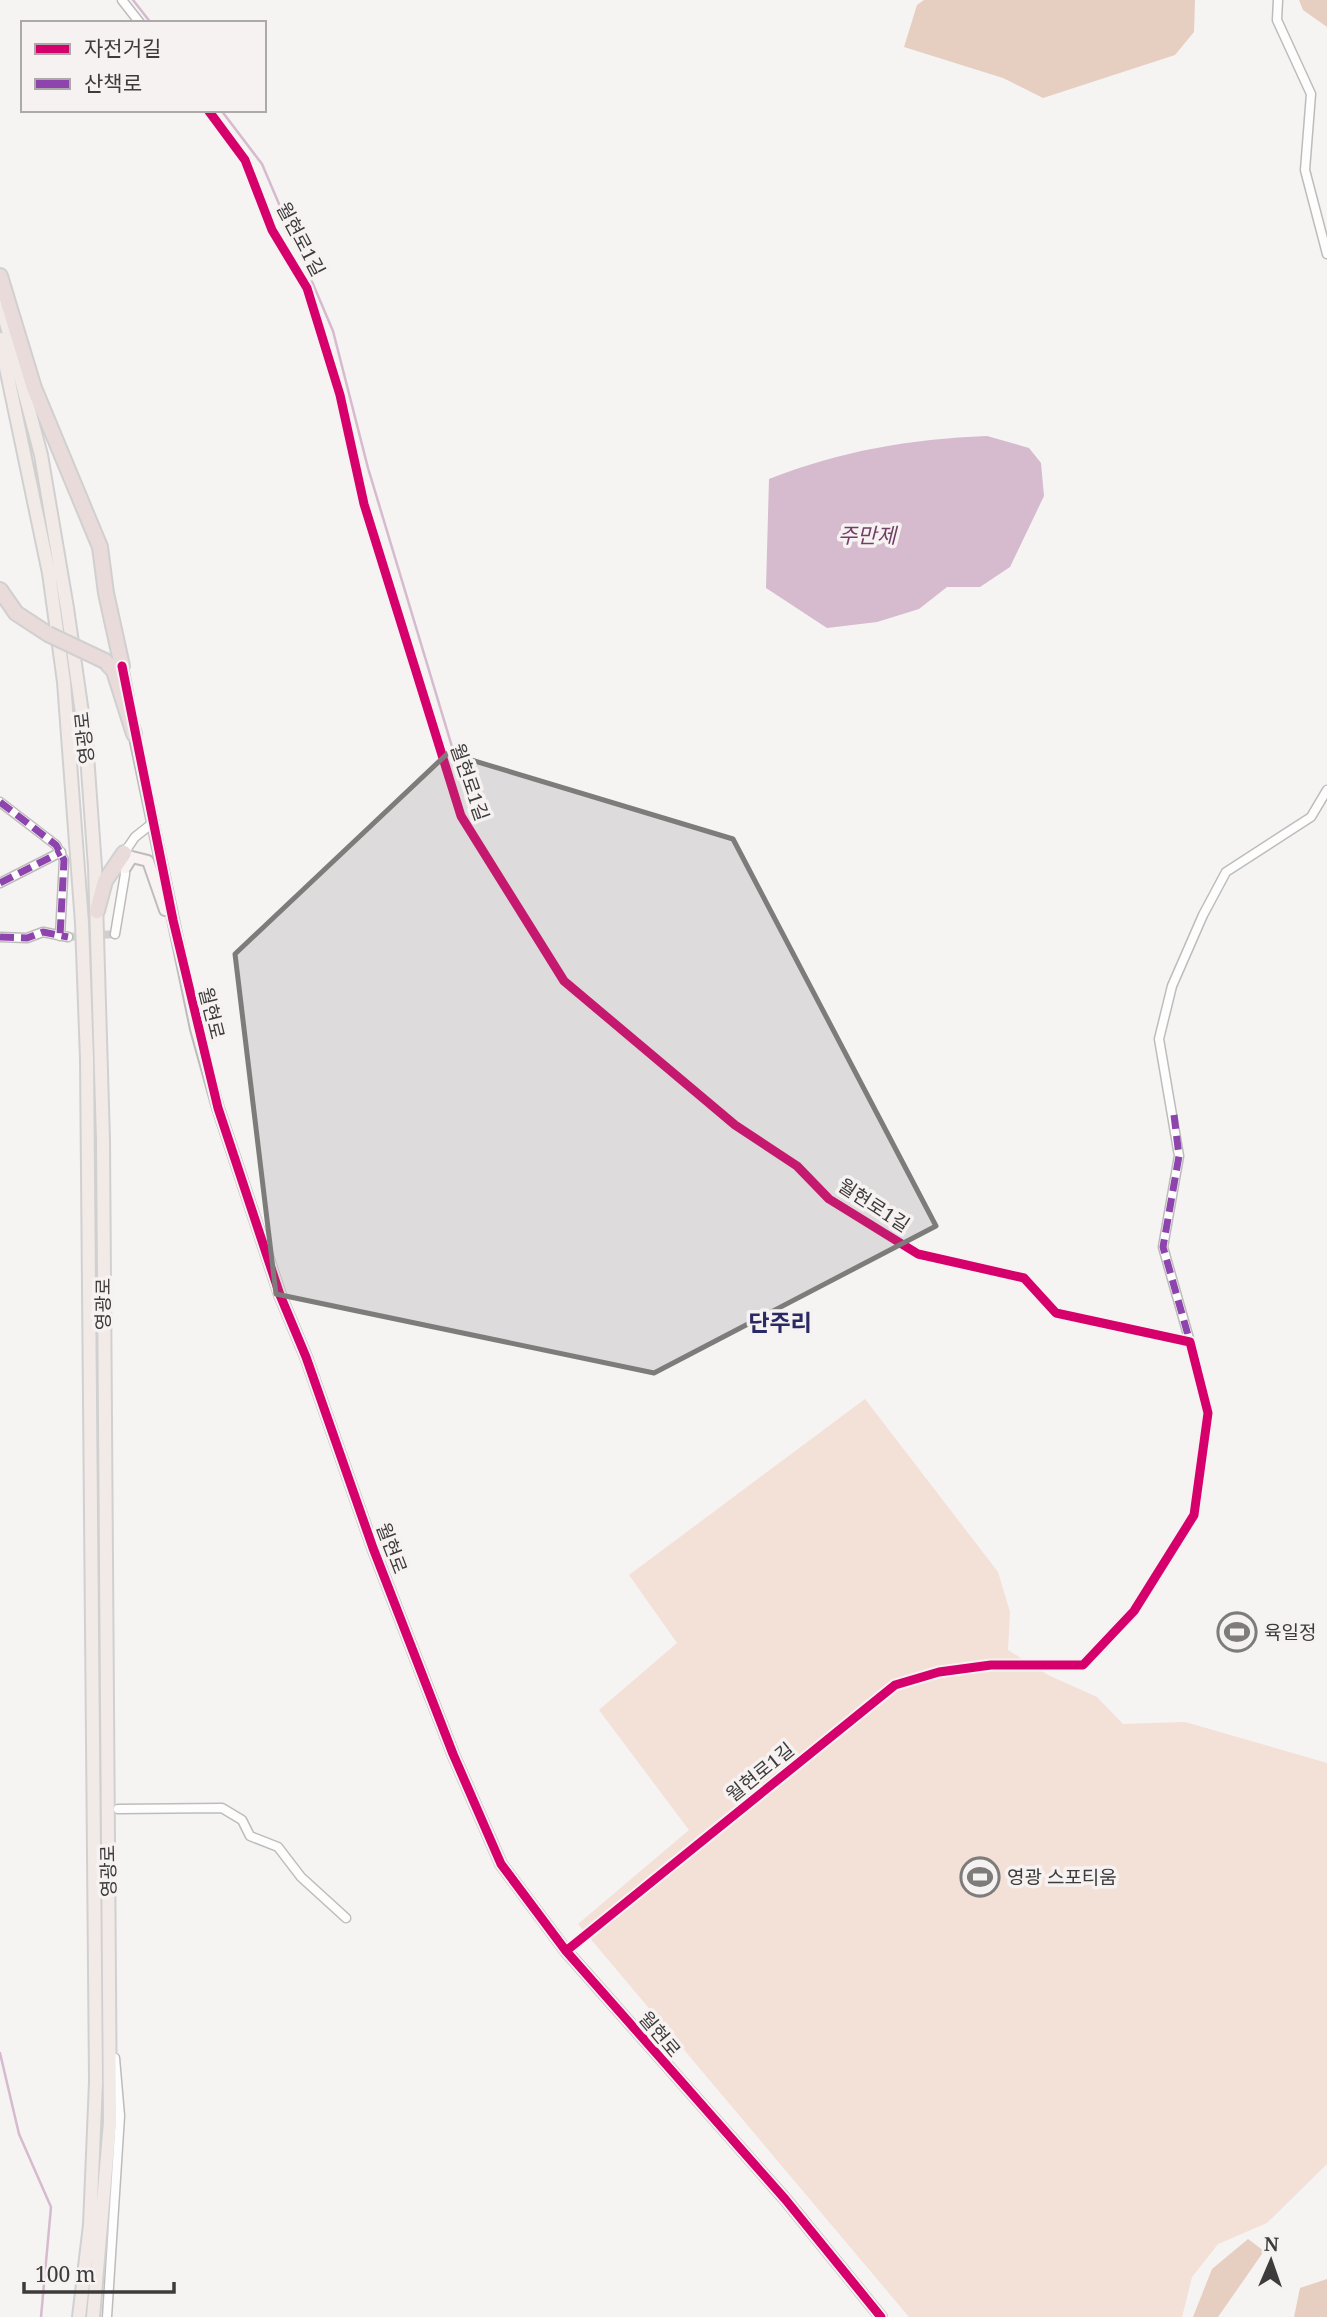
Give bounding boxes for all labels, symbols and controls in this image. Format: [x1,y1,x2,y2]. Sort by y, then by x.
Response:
legend [21,21,266,112]
text: 자전거길 [84,34,161,62]
text: 산책로 [84,69,142,97]
street label: 월현로1길 [271,197,331,281]
water label: 주만제 [838,521,899,549]
street label: 영광로 [68,711,100,765]
street label: 월현로1길 [445,740,495,824]
street label: 월현로 [193,984,231,1042]
street label: 월현로1길 [833,1172,915,1238]
street label: 영광로 [90,1278,116,1330]
district label: 단주리 [748,1306,812,1338]
street label: 월현로 [370,1519,414,1577]
sports icon: 육일정 [1216,1611,1258,1653]
place label: 육일정 [1264,1619,1316,1645]
street label: 월현로1길 [721,1737,799,1807]
street label: 영광로 [95,1845,121,1897]
sports icon: 영광 스포티움 [959,1856,1001,1898]
place label: 영광 스포티움 [1007,1864,1117,1890]
street label: 월현로 [633,2006,687,2062]
north arrow [1236,2226,1306,2296]
text: N [1264,2231,1280,2257]
scale bar [24,2250,175,2294]
text: 100 m [35,2260,96,2288]

